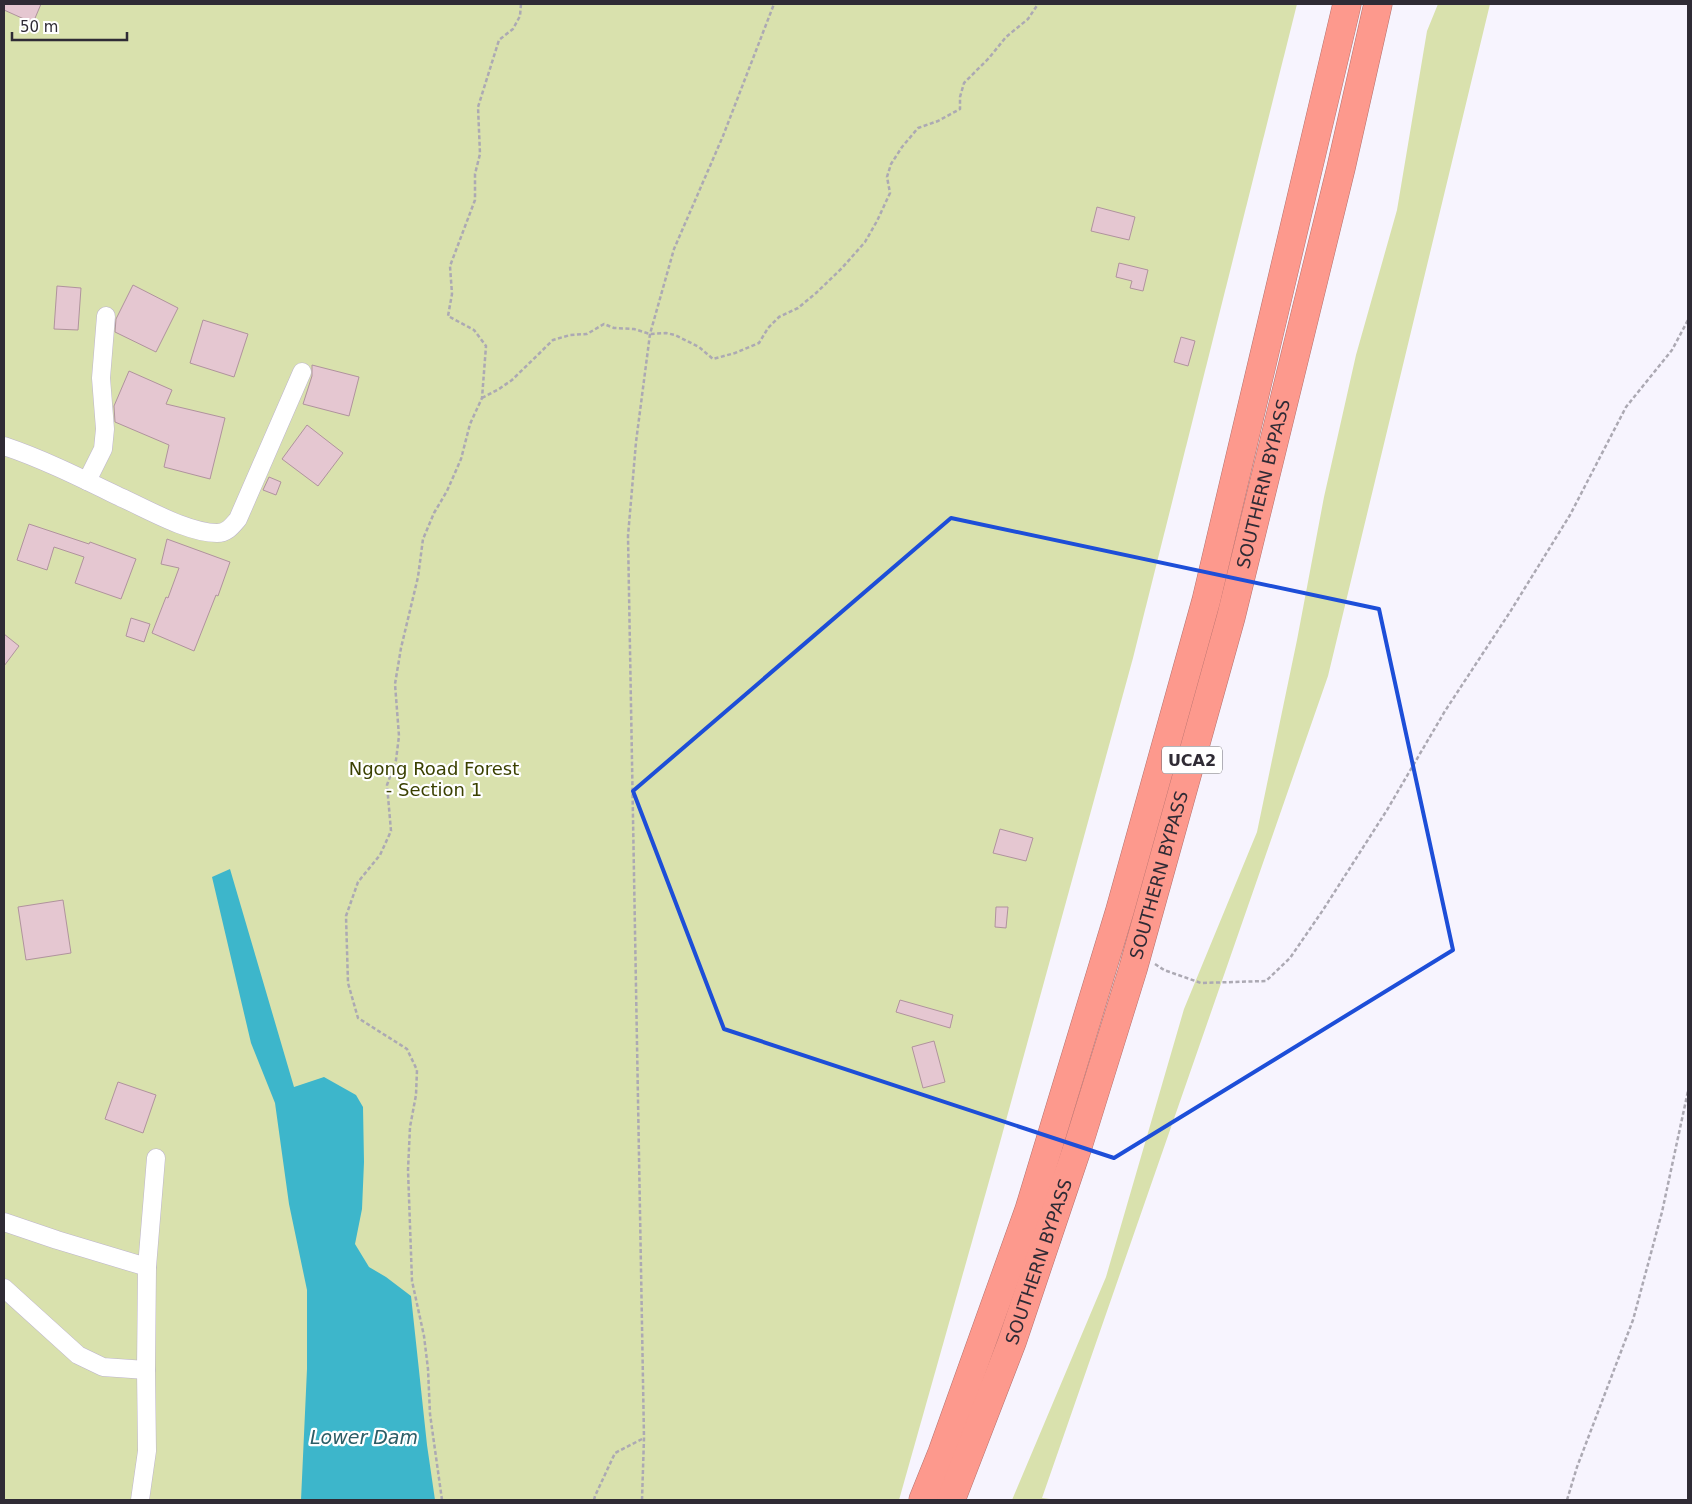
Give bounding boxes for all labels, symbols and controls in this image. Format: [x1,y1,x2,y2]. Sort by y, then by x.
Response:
scale bar [12,10,128,42]
text: 50 m [20,18,58,36]
street label: SOUTHERN BYPASS [1232,397,1294,571]
road number: UCA2 [1162,746,1222,774]
park label: Ngong Road Forest - Section 1 [349,758,519,800]
street label: SOUTHERN BYPASS [1125,788,1192,961]
street label: SOUTHERN BYPASS [1001,1176,1076,1347]
water label: Lower Dam [310,1426,418,1448]

